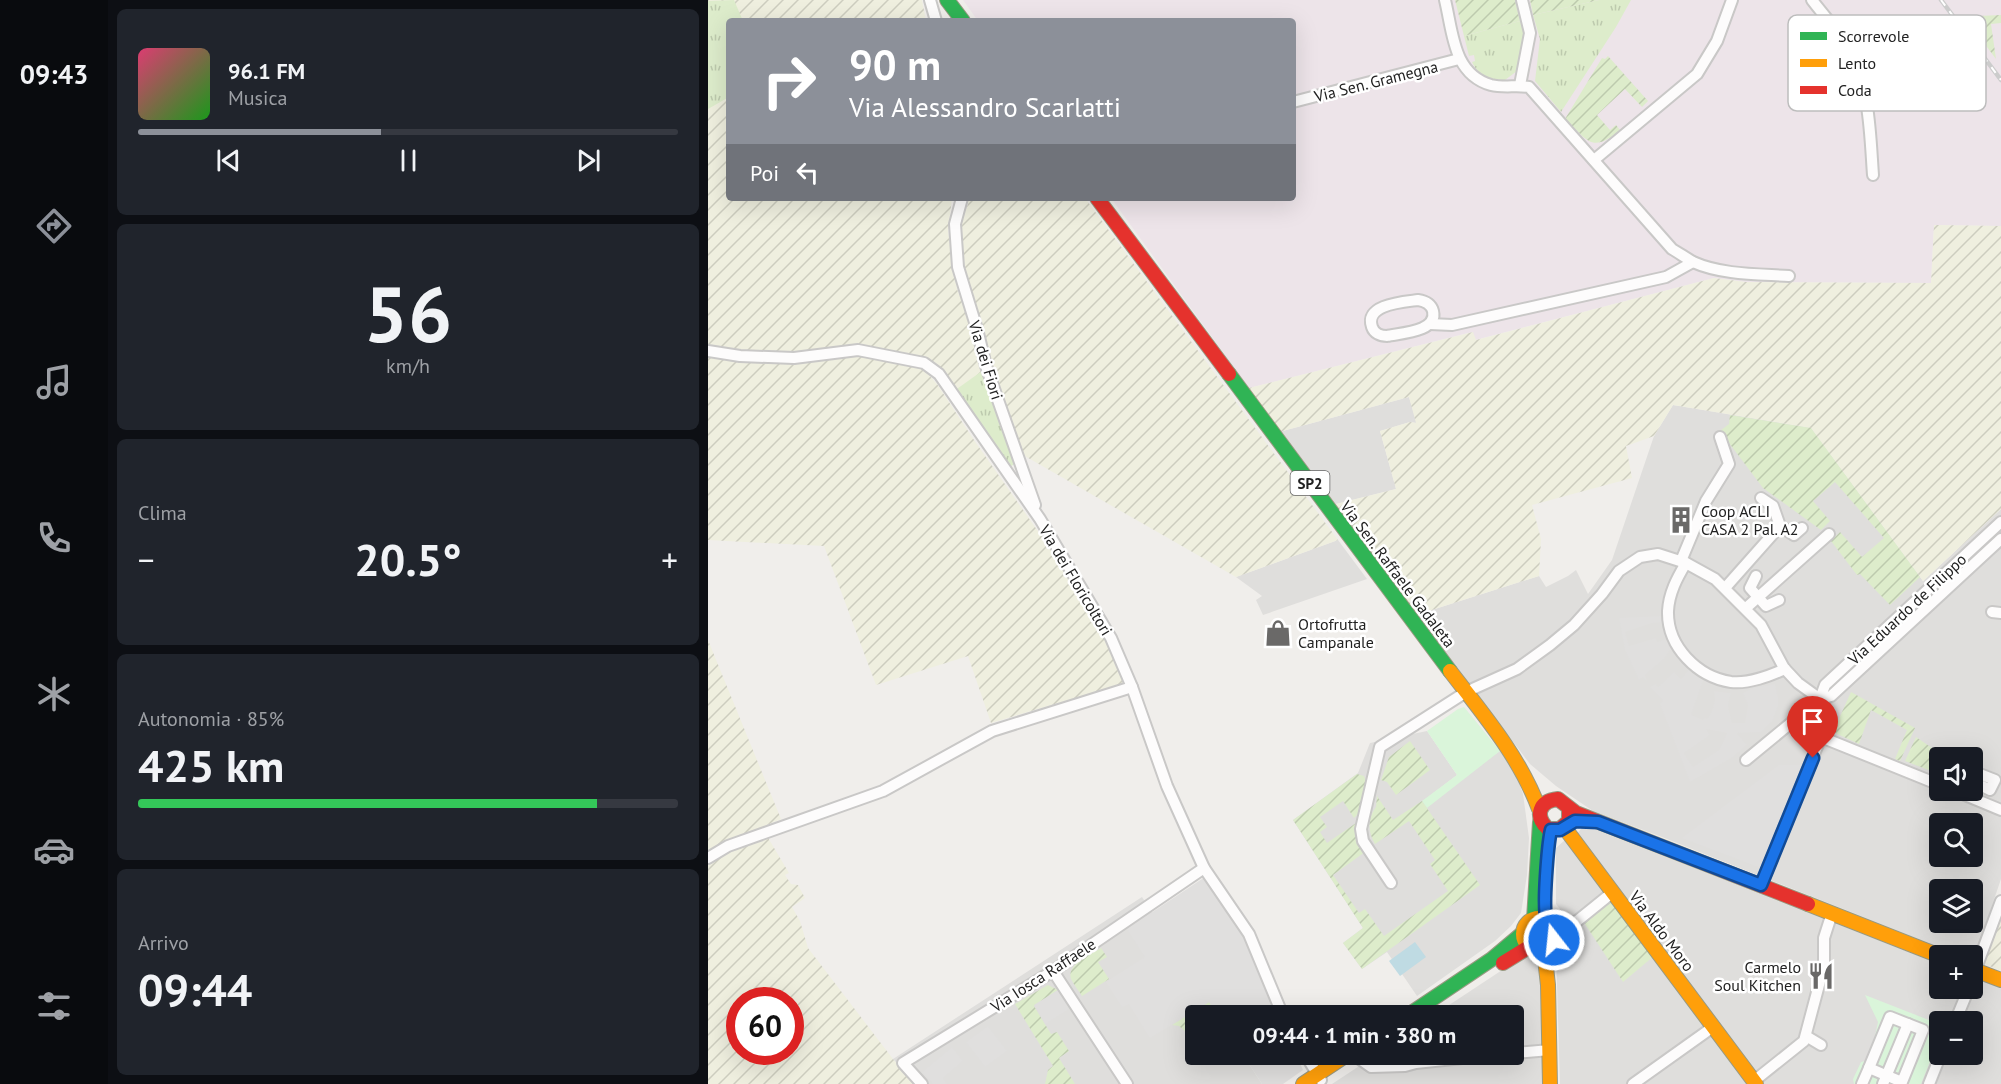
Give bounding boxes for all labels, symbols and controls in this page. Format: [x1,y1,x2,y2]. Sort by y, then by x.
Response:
legend [1788,15,1986,111]
text: Scorrevole [1838,26,1910,46]
text: 90 m [849,37,941,92]
icon: right [750,42,828,120]
text: Lento [1838,53,1876,73]
street label: Via Sen. Gramegna [1311,56,1440,106]
text: 09:43 [20,57,88,91]
text: 96.1 FM [228,57,305,85]
text: Coda [1838,80,1872,100]
text: Musica [228,85,287,111]
text: Via Alessandro Scarlatti [849,90,1121,124]
icon: previous [212,144,245,177]
icon: pause [392,144,425,177]
icon: next [572,144,605,177]
icon: left [791,156,824,189]
text: Poi [750,159,779,187]
icon: directions [33,205,75,247]
text: 56 [364,263,452,364]
street label: Via dei Fiori [964,317,1008,402]
text: km/h [386,353,430,379]
icon: music [33,361,75,403]
road number: SP2 [1290,471,1330,495]
street label: Via Sen. Raffaele Gadaleta [1336,496,1460,651]
text: Clima [138,500,187,526]
place label: Coop ACLI CASA 2 Pal. A2 [1701,501,1799,539]
building icon: Coop ACLI CASA 2 Pal. A2 [1666,505,1696,535]
icon: phone [33,517,75,559]
street label: Via dei Floricoltori [1035,520,1117,639]
text: 20.5° [354,530,462,588]
text: − [138,538,155,581]
text: + [661,538,678,581]
street label: Via Eduardo de Filippo [1843,549,1970,670]
place label: Ortofrutta Campanale [1298,614,1374,652]
shop icon: Ortofrutta Campanale [1263,618,1293,648]
icon: climate [33,673,75,715]
pin [1787,696,1838,758]
icon: arrive [1796,705,1829,738]
text: Autonomia · 85% [138,706,284,732]
text: 425 km [138,736,284,794]
map controls [1929,747,1983,1065]
button: sound [1929,747,1983,801]
button: search [1929,813,1983,867]
icon: car [33,829,75,871]
button: layers [1929,879,1983,933]
street label: Via Aldo Moro [1625,886,1699,975]
position arrow [1522,908,1586,972]
text: Arrivo [138,930,189,956]
street label: Via Iosca Raffaele [986,934,1099,1017]
button: + [1929,945,1983,999]
place label: Carmelo Soul Kitchen [1714,957,1801,995]
text: 09:44 [138,960,252,1018]
restaurant icon: Carmelo Soul Kitchen [1806,961,1836,991]
icon: filters [33,985,75,1027]
speed limit sign: 60 [726,987,804,1065]
button: − [1929,1011,1983,1065]
text: 09:44 · 1 min · 380 m [1253,1021,1456,1049]

